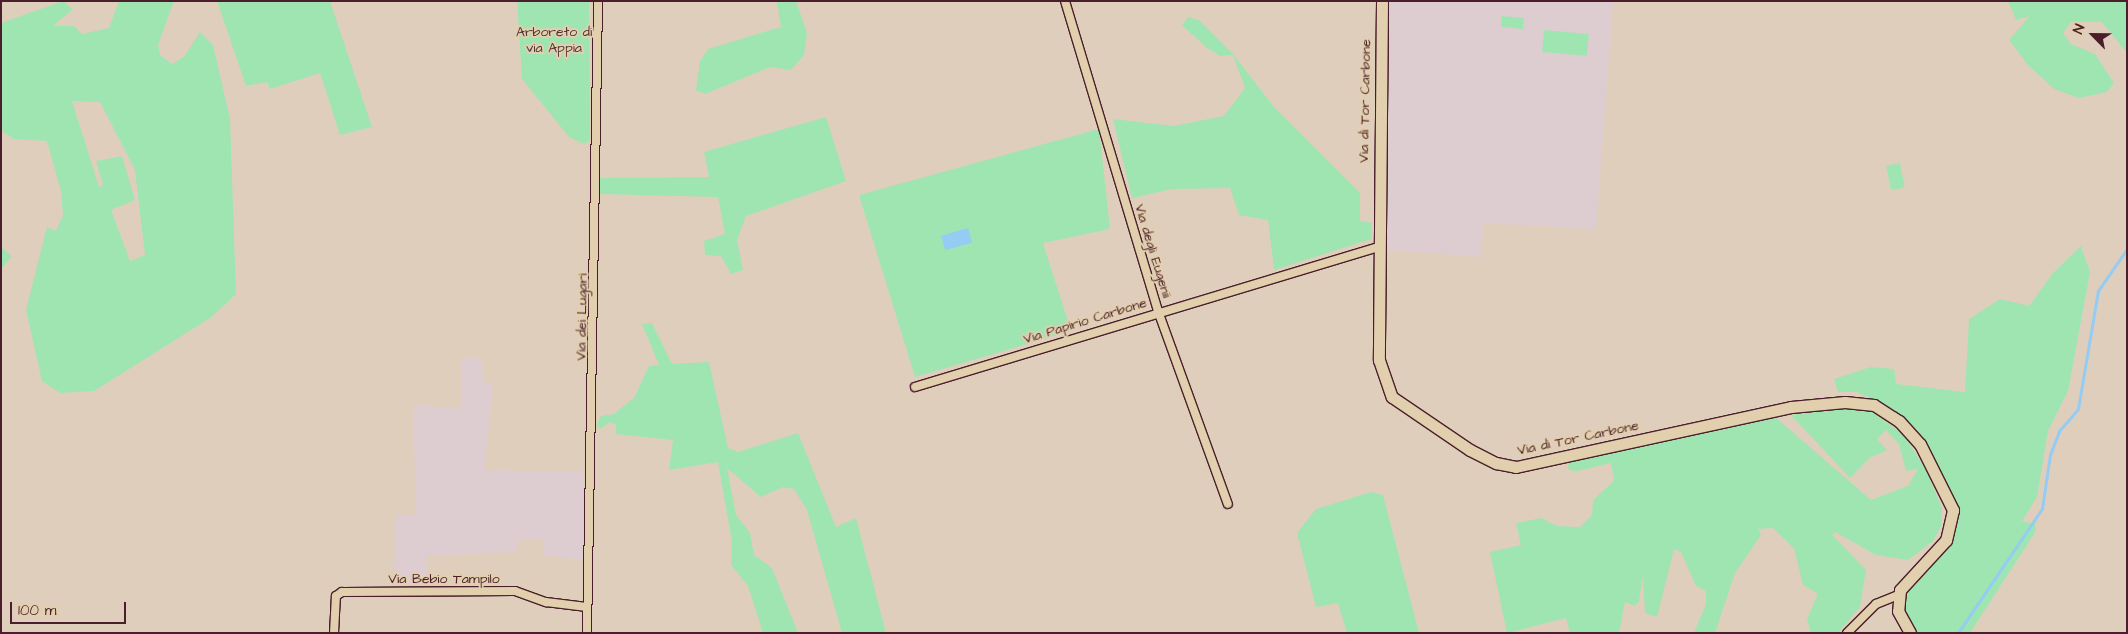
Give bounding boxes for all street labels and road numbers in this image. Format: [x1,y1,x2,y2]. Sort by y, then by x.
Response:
street label: Via di Tor Carbone [1356,39,1374,163]
street label: Via degli Eugenii [1131,202,1175,300]
street label: Via dei Lugari [573,273,591,361]
street label: Via Papirio Carbone [1021,294,1149,348]
street label: Via di Tor Carbone [1516,417,1640,459]
street label: Via Bebio Tampilo [388,571,500,587]

